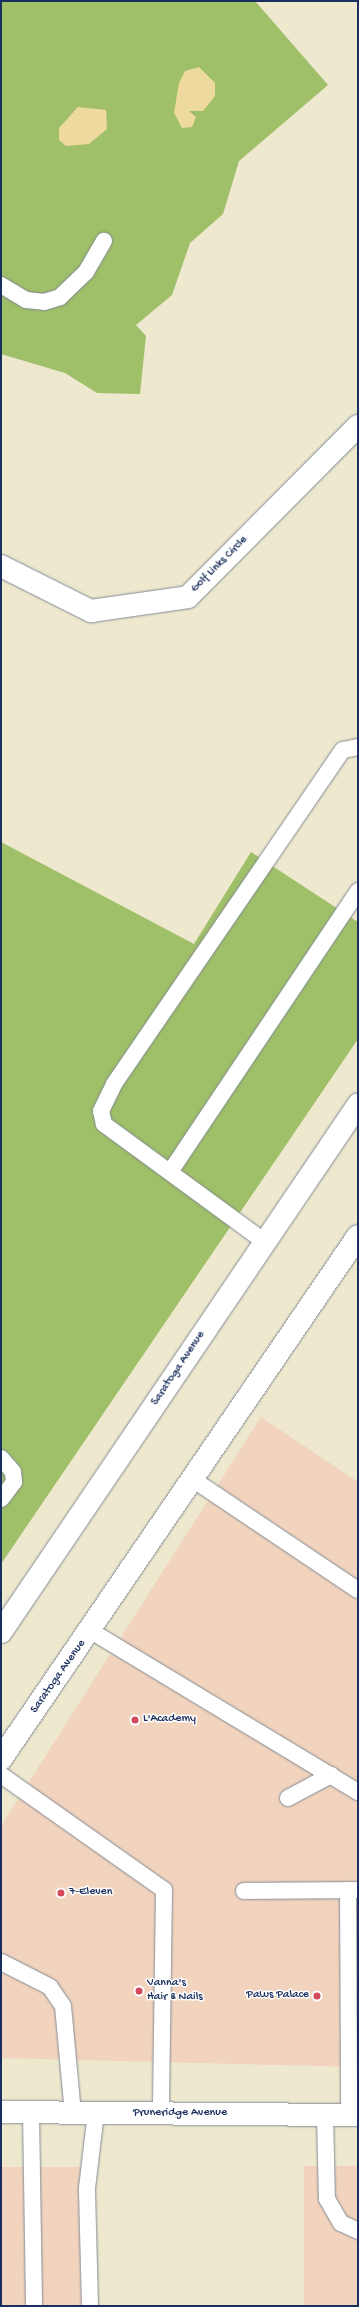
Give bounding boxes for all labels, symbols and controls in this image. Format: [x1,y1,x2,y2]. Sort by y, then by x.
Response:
street label: Golf Links Circle [189,534,251,596]
street label: Saratoga Avenue [149,1329,209,1409]
street label: Saratoga Avenue [28,1637,90,1717]
place label: L'Academy [143,1713,196,1727]
marker: L'Academy [130,1715,140,1725]
place label: 7-Eleven [69,1886,113,1900]
marker: 7-Eleven [56,1888,66,1898]
place label: Vanna's Hair & Nails [147,1977,203,2005]
marker: Vanna's Hair & Nails [134,1986,144,1996]
place label: Paws Palace [246,1989,309,2003]
marker: Paws Palace [312,1991,322,2001]
street label: Pruneridge Avenue [133,2107,227,2121]

